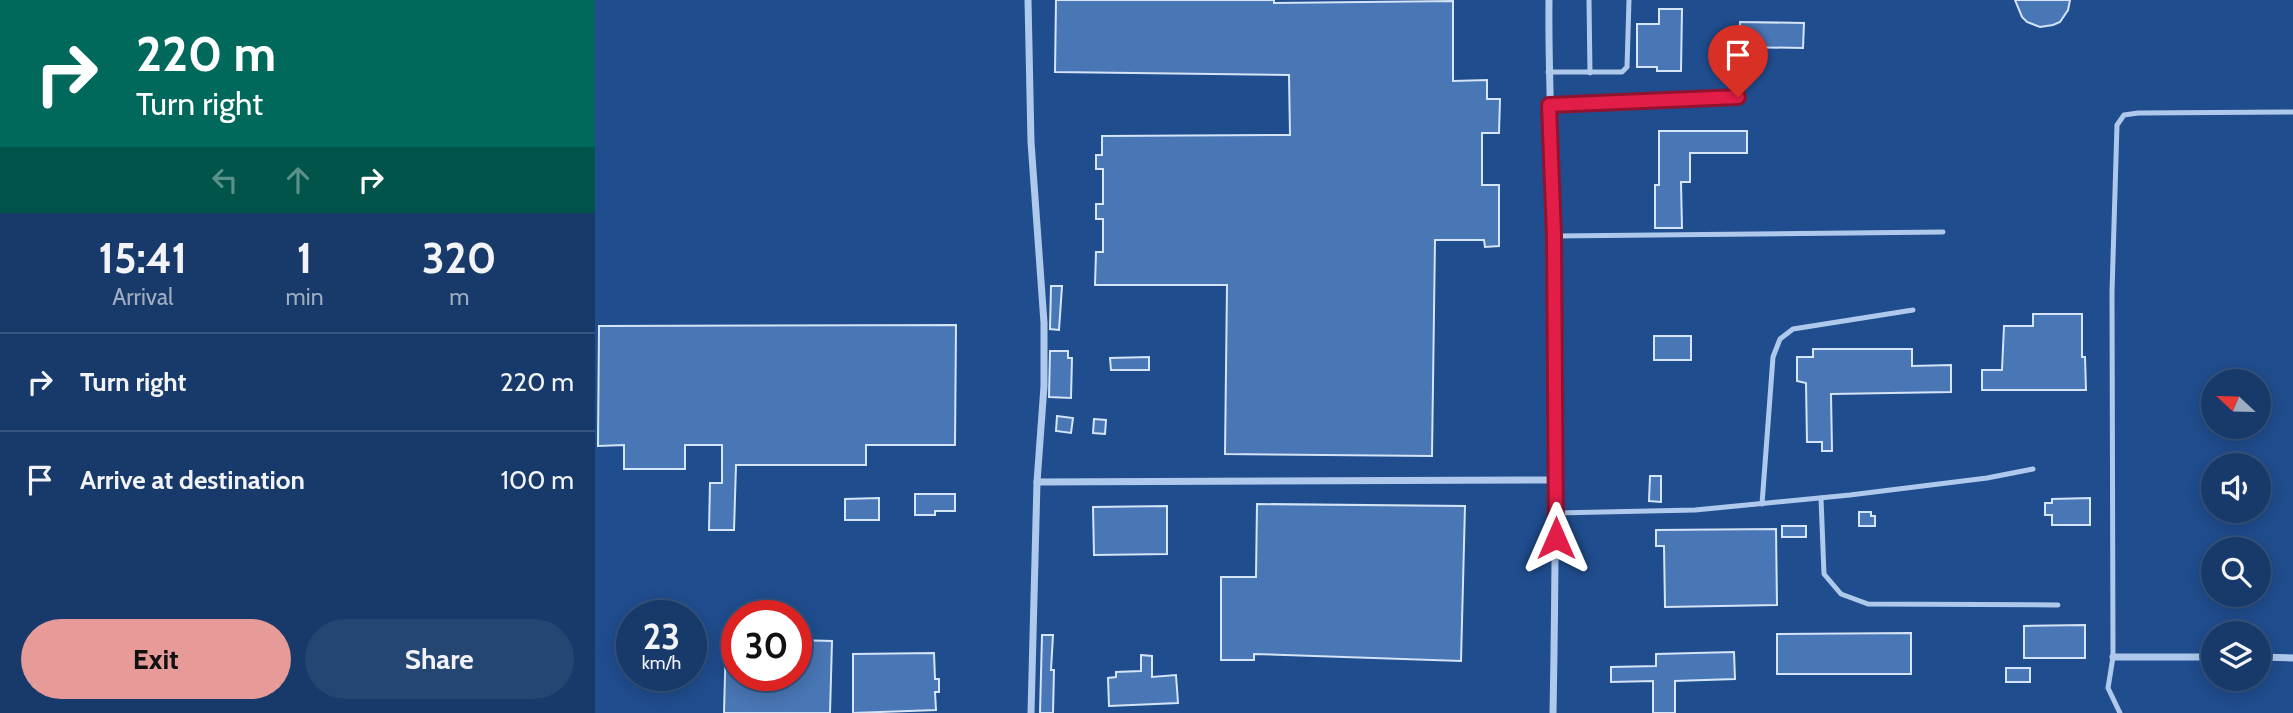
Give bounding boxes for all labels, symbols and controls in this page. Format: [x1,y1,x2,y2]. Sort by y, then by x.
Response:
text: 220 m [136,24,276,83]
pin [1708,25,1768,97]
icon: right [21,28,112,119]
icon: arrive [1719,36,1757,74]
text: Turn right [136,84,263,123]
icon: left [206,161,244,199]
icon: ahead [279,161,317,199]
icon: right [352,161,390,199]
text: 15:41 [98,232,187,284]
text: 1 [297,232,312,284]
text: 320 [422,232,497,284]
text: Arrival [112,283,173,311]
text: min [286,283,324,311]
text: m [449,283,469,311]
icon: right [21,363,59,401]
text: Turn right [80,366,186,398]
text: 220 m [500,366,574,398]
north arrow [2201,369,2271,439]
map controls [2201,369,2271,691]
button: sound [2201,453,2271,523]
icon: arrive [21,461,59,499]
text: Arrive at destination [80,464,305,496]
text: 100 m [501,464,574,496]
position arrow [1519,501,1593,575]
button: search [2201,537,2271,607]
speed limit sign: 30 [721,600,812,691]
text: 23 [643,615,680,658]
button: Exit [21,619,291,699]
button: Share [305,619,574,699]
button: layers [2201,621,2271,691]
text: km/h [642,652,681,674]

